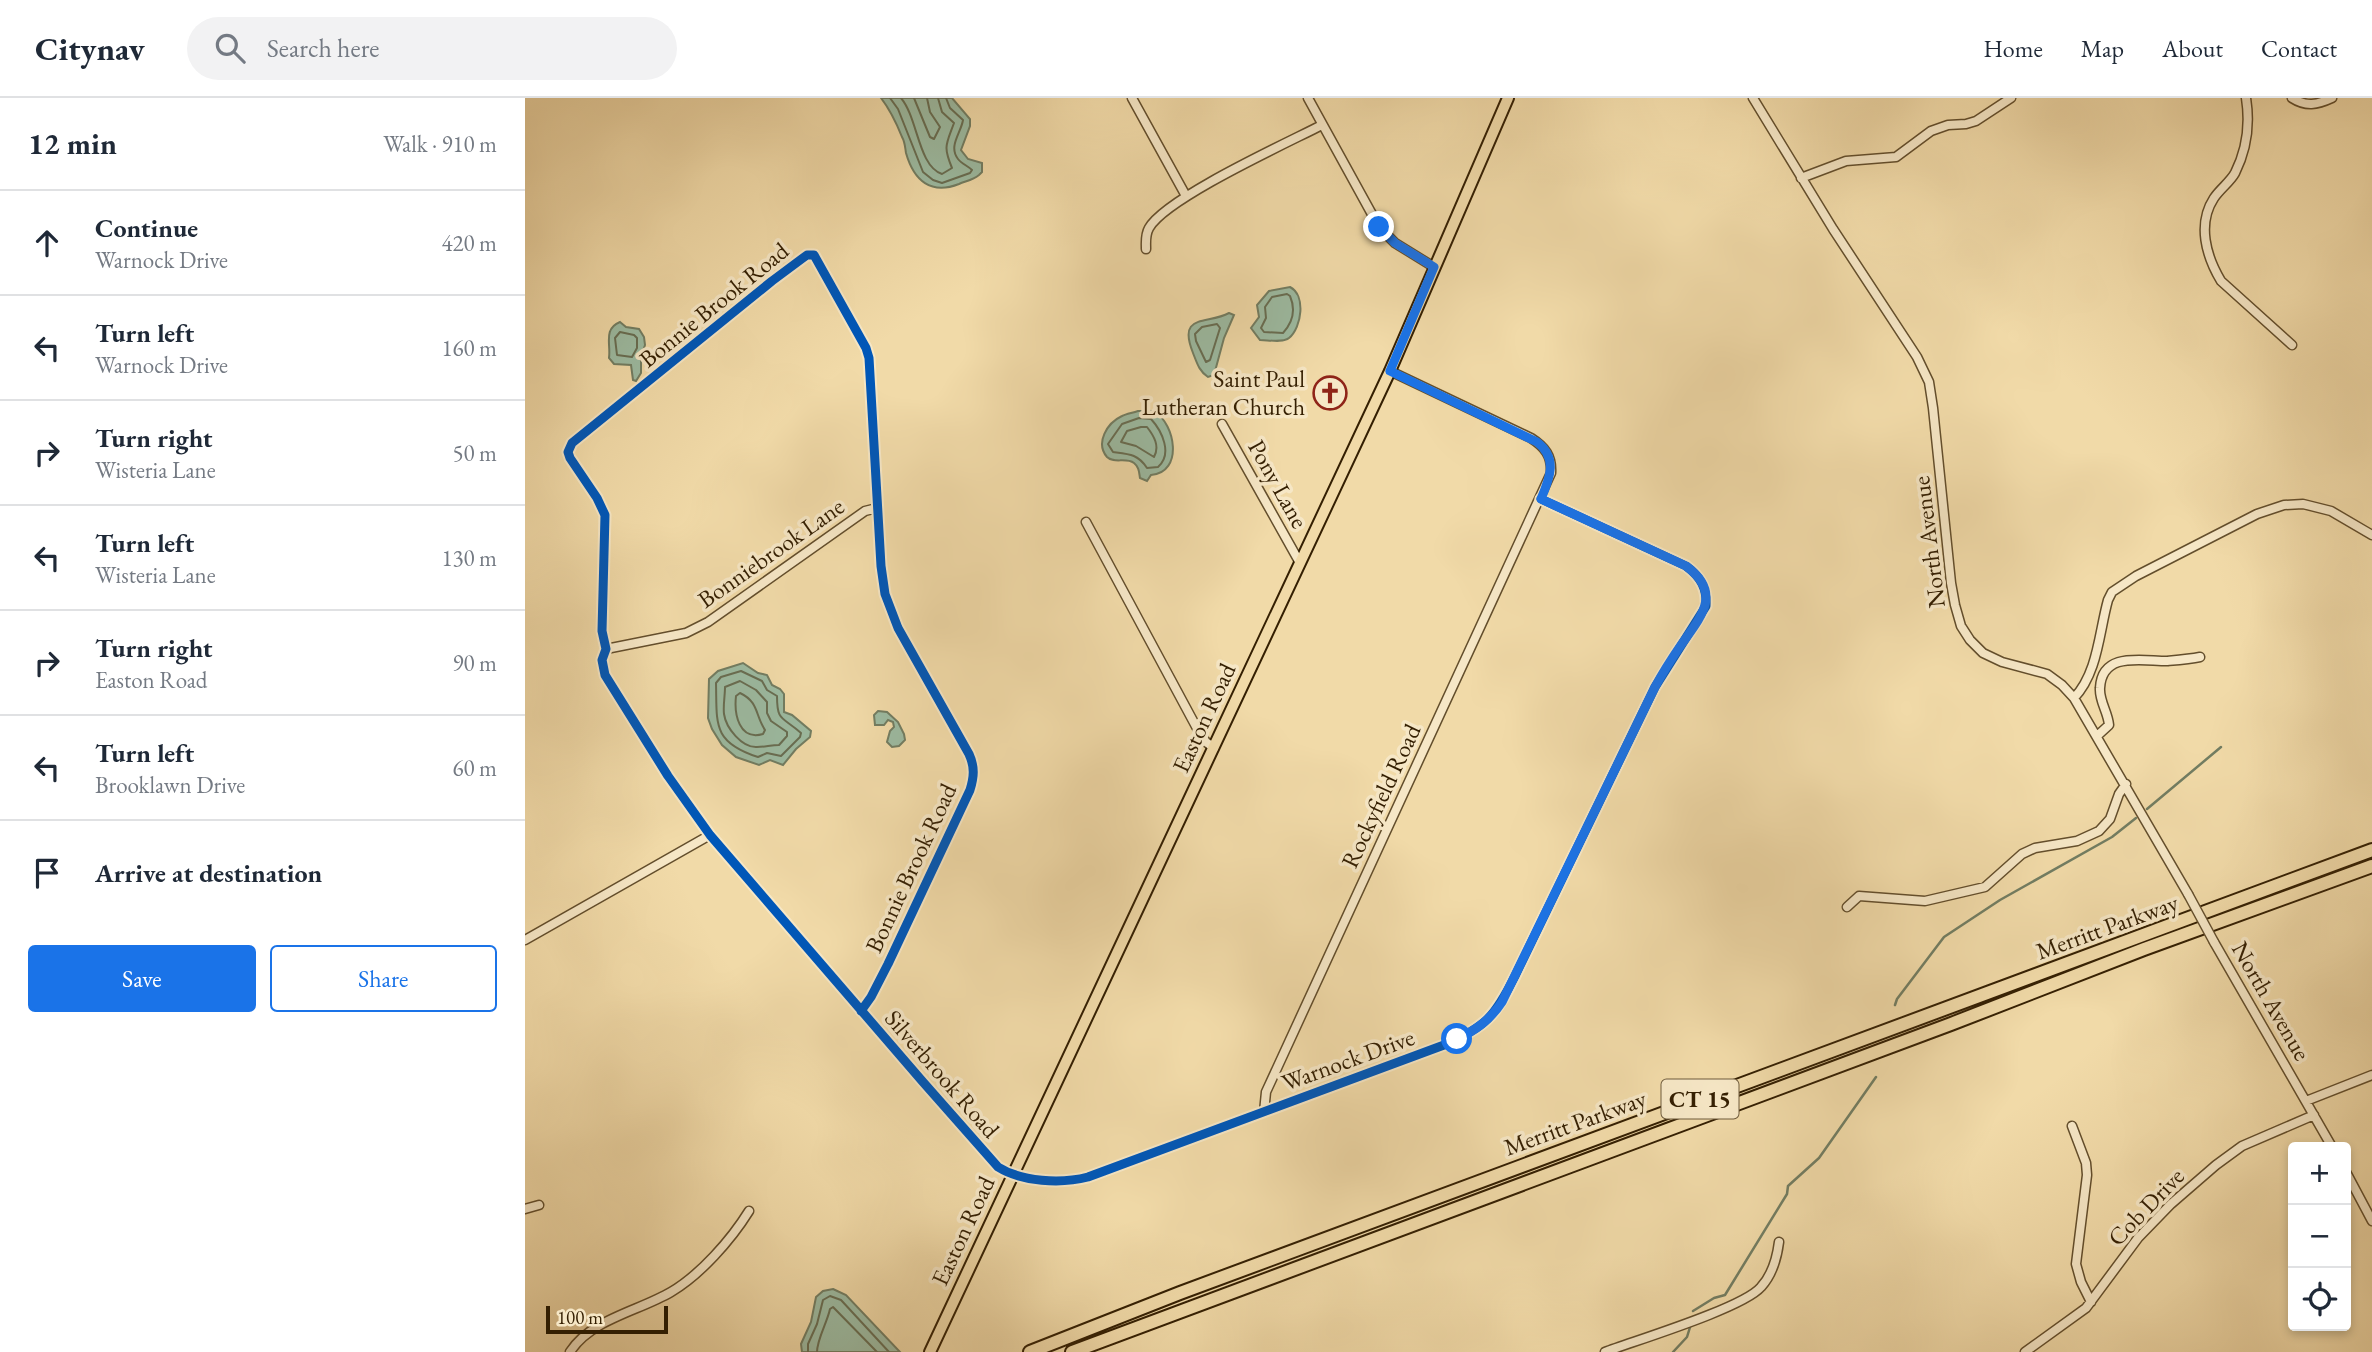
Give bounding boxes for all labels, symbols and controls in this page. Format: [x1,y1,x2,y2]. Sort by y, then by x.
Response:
search box [187,17,677,80]
text: Citynav [35,27,145,70]
icon: search [211,29,249,67]
text: Search here [267,31,379,65]
text: Home [1983,33,2043,64]
text: Map [2081,33,2124,64]
text: About [2162,33,2223,64]
text: Contact [2261,33,2337,64]
text: 12 min [28,124,117,163]
text: Walk · 910 m [383,129,497,159]
text: Continue [95,211,198,245]
route end [1363,211,1394,242]
icon: ahead [28,224,66,262]
text: 420 m [441,228,497,258]
street label: Bonnie Brook Road [633,234,795,374]
text: Warnock Drive [95,245,228,275]
text: Turn left [95,316,194,350]
icon: left [28,329,66,367]
text: 160 m [441,333,497,363]
text: Warnock Drive [95,350,228,380]
place label: Saint Paul Lutheran Church [1142,363,1305,422]
church icon: Saint Paul Lutheran Church [1311,374,1349,412]
text: Turn right [95,421,213,455]
icon: right [28,434,66,472]
street label: Pony Lane [1241,434,1315,534]
text: 50 m [452,438,497,468]
text: Wisteria Lane [95,455,216,485]
street label: North Avenue [1905,474,1952,610]
street label: Bonniebrook Lane [691,491,850,615]
text: Turn left [95,526,194,560]
icon: left [28,539,66,577]
text: 130 m [441,543,497,573]
text: Wisteria Lane [95,560,216,590]
text: Turn right [95,631,213,665]
icon: right [28,644,66,682]
text: 90 m [452,648,497,678]
street label: Easton Road [1165,657,1243,778]
text: Easton Road [95,665,208,695]
street label: Rockyfield Road [1334,718,1428,873]
text: Turn left [95,736,194,770]
icon: left [28,749,66,787]
text: 60 m [452,753,497,783]
text: Brooklawn Drive [95,770,245,800]
street label: Bonnie Brook Road [858,777,964,957]
icon: arrive [28,854,66,892]
text: Arrive at destination [95,856,322,890]
street label: Merritt Parkway [2031,886,2183,967]
street label: North Avenue [2225,936,2318,1066]
button: Save [28,945,256,1012]
button: Share [270,945,497,1012]
street label: Silverbrook Road [878,1003,1007,1145]
street label: Warnock Drive [1277,1021,1418,1098]
route start [1441,1023,1472,1054]
road number: CT 15 [1661,1080,1739,1118]
street label: Merritt Parkway [1499,1082,1651,1163]
map controls [2288,1142,2351,1331]
button: + [2288,1142,2351,1205]
street label: Cob Drive [2101,1161,2191,1252]
street label: Easton Road [924,1170,1002,1291]
button: − [2288,1205,2351,1268]
button: locate [2288,1268,2351,1331]
scale bar [546,1303,669,1335]
text: 100 m [557,1305,603,1330]

